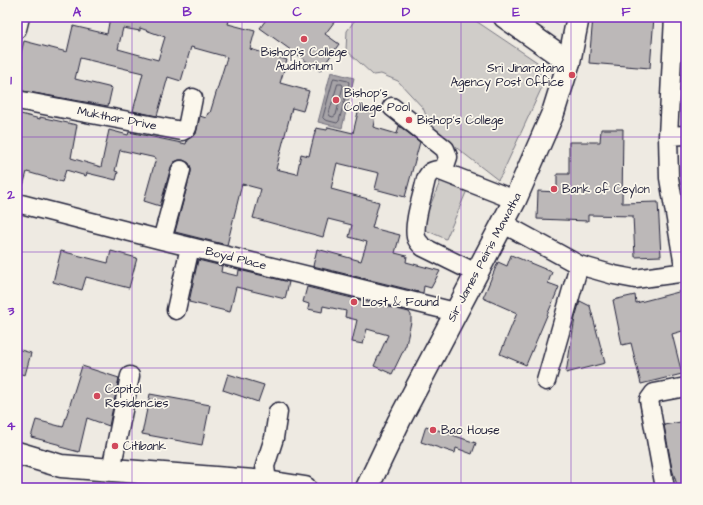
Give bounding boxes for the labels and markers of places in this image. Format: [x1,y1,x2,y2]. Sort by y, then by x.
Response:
marker: Bishop's College Auditorium [299,34,309,44]
place label: Bishop's College Auditorium [261,44,348,75]
place label: Sri Jinaratana Agency Post Office [450,60,565,92]
marker: Sri Jinaratana Agency Post Office [567,70,577,80]
place label: Bishop's College Pool [344,85,410,117]
marker: Bishop's College Pool [331,95,341,105]
place label: Bishop's College [417,112,504,130]
marker: Bishop's College [404,115,414,125]
place label: Bank of Ceylon [562,181,650,199]
marker: Bank of Ceylon [549,184,559,194]
place label: Lost & Found [362,294,439,311]
marker: Lost & Found [349,297,359,307]
place label: Capitol Residencies [105,381,168,412]
marker: Capitol Residencies [92,391,102,401]
place label: Bao House [441,422,500,439]
marker: Bao House [428,425,438,435]
place label: Citibank [123,438,167,455]
marker: Citibank [110,441,120,451]

